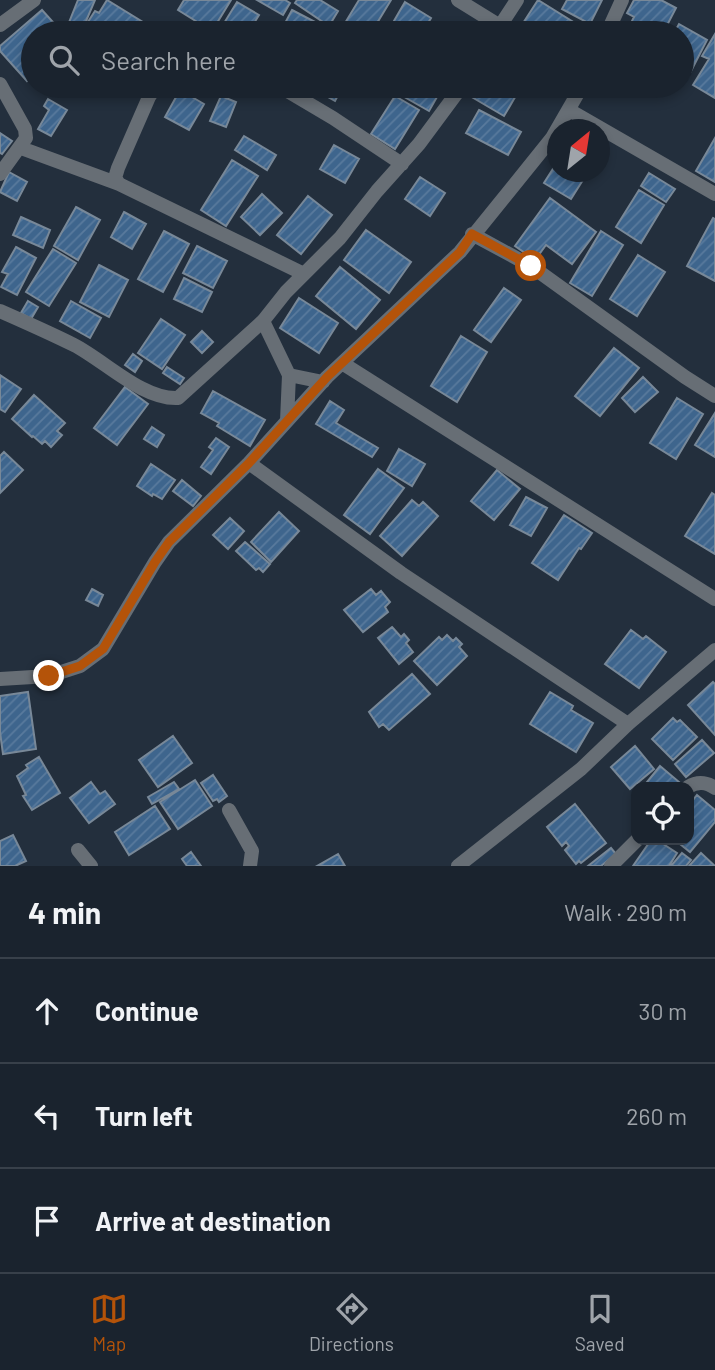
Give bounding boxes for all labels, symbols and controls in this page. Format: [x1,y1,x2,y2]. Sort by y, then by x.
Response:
search box [21,21,694,98]
icon: search [45,41,83,79]
text: Search here [101,44,236,75]
north arrow [547,119,610,182]
route start [515,250,546,281]
route end [33,660,64,691]
map controls [631,782,694,845]
button: locate [631,782,694,845]
text: 4 min [28,894,101,930]
text: Walk · 290 m [564,898,687,926]
icon: ahead [28,992,66,1030]
text: Continue [95,995,199,1026]
text: 30 m [639,997,687,1025]
icon: left [28,1097,66,1135]
text: Turn left [95,1100,193,1131]
text: 260 m [626,1102,687,1130]
icon: arrive [28,1202,66,1240]
text: Arrive at destination [95,1205,331,1236]
tab: Map [90,1290,128,1355]
tab: Directions [309,1290,394,1355]
tab: Saved [575,1290,625,1355]

